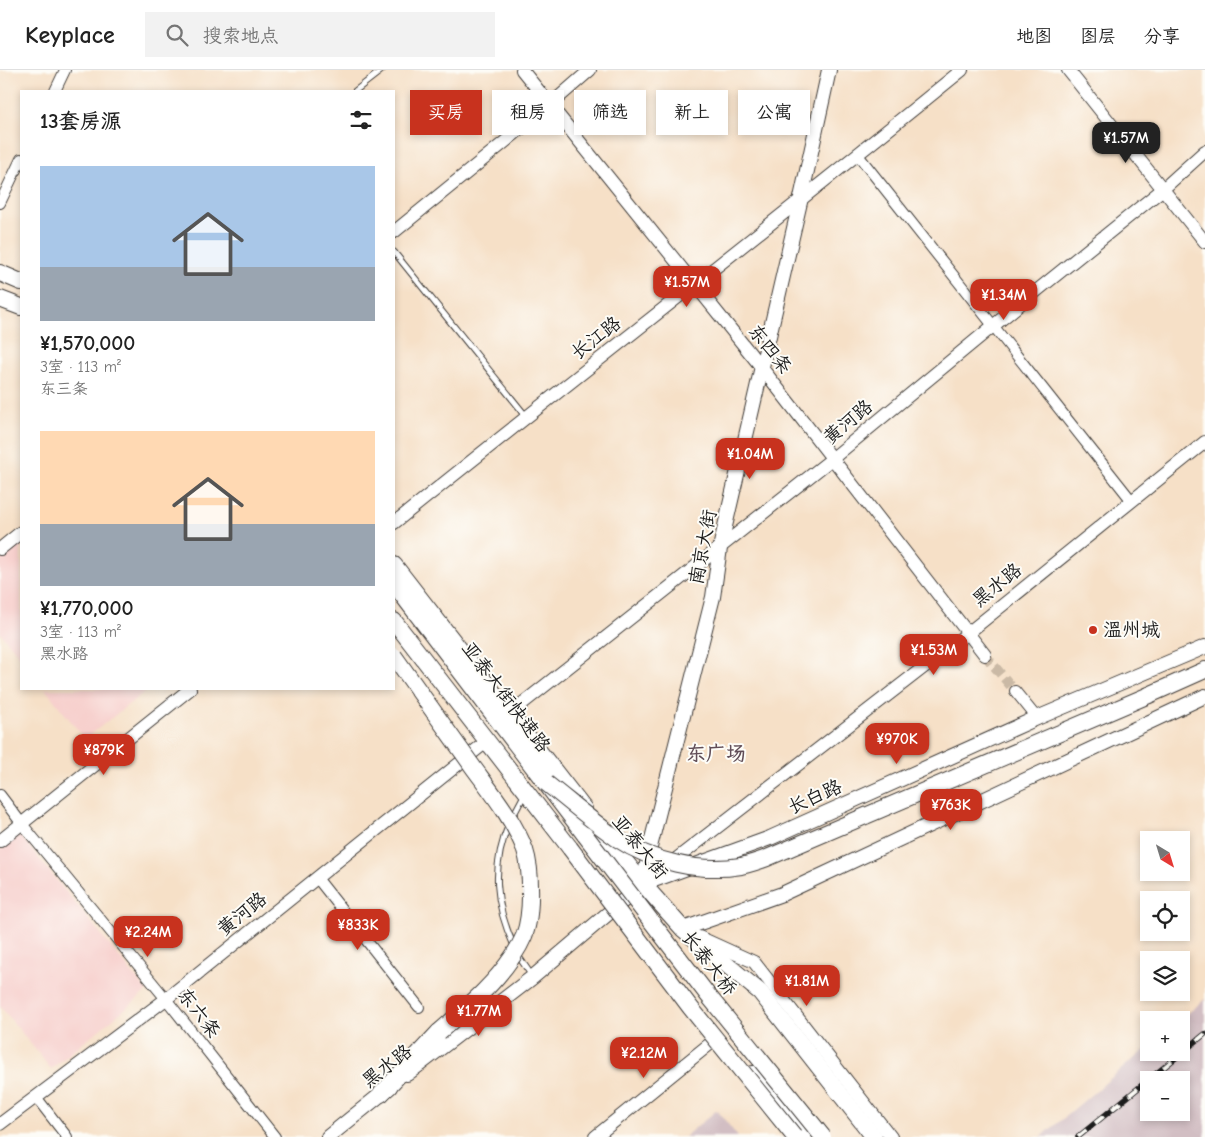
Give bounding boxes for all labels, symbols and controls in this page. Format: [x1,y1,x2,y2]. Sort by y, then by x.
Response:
search box [145,12,495,57]
text: Keyplace [25,21,115,49]
icon: search [163,21,191,49]
text: 搜索地点 [203,25,279,47]
text: 地图 [1016,26,1052,47]
text: 图层 [1080,26,1116,47]
text: 分享 [1144,26,1180,47]
chip: 买房 [410,90,482,135]
chip: 租房 [492,90,564,135]
chip: 筛选 [574,90,646,135]
chip: 新上 [656,90,728,135]
chip: 公寓 [738,90,810,135]
icon: filters [347,106,375,134]
text: 13套房源 [40,109,122,133]
pin: ¥1.57M [1085,122,1167,164]
text: ¥1.57M [1103,129,1149,147]
icon: home [163,199,253,289]
pin: ¥1.57M [646,266,728,308]
text: ¥1.57M [664,273,710,291]
pin: ¥1.34M [963,278,1045,321]
text: ¥1.34M [981,286,1027,304]
street label: 长江路 [567,312,625,364]
street label: 东四条 [744,320,796,378]
text: ¥1,570,000 [40,331,135,355]
text: 3室 · 113 m² [40,358,121,376]
text: 东三条 [40,380,88,398]
street label: 黄河路 [819,395,877,449]
pin: ¥1.04M [709,438,791,480]
text: ¥1.04M [727,445,773,463]
icon: home [163,464,253,554]
street label: 南京大街 [685,508,721,586]
street label: 黑水路 [968,559,1026,611]
text: ¥1,770,000 [40,596,134,620]
place label: 温州城 [1103,619,1160,641]
text: 3室 · 113 m² [40,623,121,641]
marker: 温州城 [1087,624,1099,636]
pin: ¥1.53M [893,634,975,676]
street label: 亚泰大街快速路 [457,637,555,757]
text: ¥1.53M [911,641,957,659]
text: 黑水路 [40,645,88,663]
pin: ¥970K [862,722,932,765]
text: ¥970K [876,730,918,748]
pin: ¥879K [69,734,139,776]
text: ¥879K [84,741,124,759]
district label: 东广场 [686,742,746,765]
street label: 长白路 [784,775,846,819]
pin: ¥763K [916,788,986,831]
text: ¥763K [931,796,971,814]
street label: 亚泰大街 [608,811,672,883]
north arrow [1140,831,1190,881]
map controls [1140,831,1190,1121]
street label: 黄河路 [213,888,271,940]
button: locate [1140,891,1190,941]
pin: ¥833K [323,908,393,951]
pin: ¥2.24M [107,916,189,958]
text: ¥833K [338,916,378,934]
text: ¥2.24M [125,923,171,941]
street label: 长泰大桥 [677,926,741,1000]
button: layers [1140,951,1190,1001]
pin: ¥1.81M [766,964,848,1007]
text: ¥1.81M [785,972,829,990]
street label: 东六条 [173,984,225,1042]
pin: ¥1.77M [438,994,520,1037]
text: ¥1.77M [457,1002,501,1020]
button: + [1140,1011,1190,1061]
pin: ¥2.12M [603,1036,685,1079]
street label: 黑水路 [358,1040,416,1092]
text: ¥2.12M [621,1044,667,1062]
button: − [1140,1071,1190,1121]

